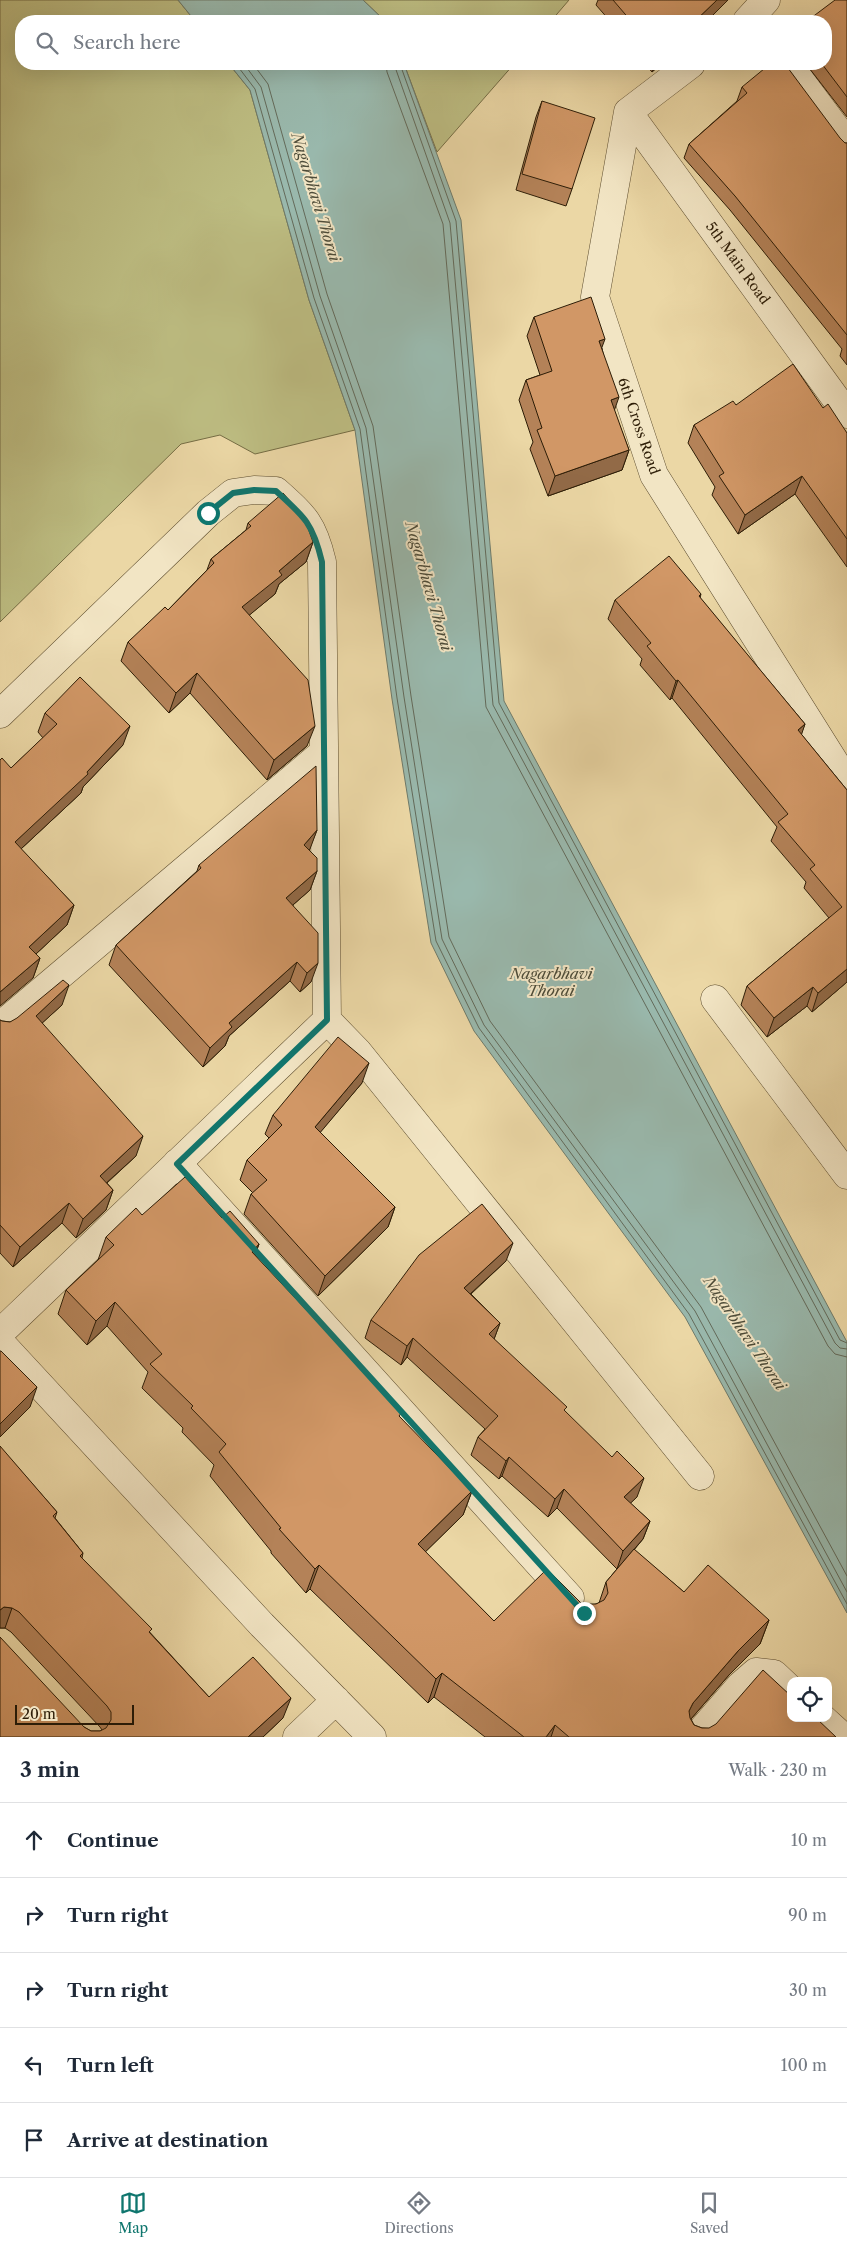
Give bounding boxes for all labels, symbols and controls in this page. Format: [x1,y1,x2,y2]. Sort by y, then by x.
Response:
search box [15,15,832,70]
icon: search [33,29,61,57]
text: Search here [73,31,181,54]
water label: Nagarbhavi Thorai [287,129,345,265]
street label: 5th Main Road [702,218,774,308]
street label: 6th Cross Road [614,375,664,477]
route start [197,502,220,525]
water label: Nagarbhavi Thorai [401,518,457,654]
water label: Nagarbhavi Thorai [509,964,594,1000]
water label: Nagarbhavi Thorai [699,1271,791,1395]
route end [573,1602,596,1625]
map controls [787,1677,832,1722]
button: locate [787,1677,832,1722]
scale bar [15,1702,134,1725]
text: 20 m [22,1705,56,1723]
text: 3 min [20,1757,80,1782]
text: Walk · 230 m [728,1760,827,1780]
icon: ahead [20,1826,48,1854]
text: Continue [67,1829,159,1852]
text: 10 m [791,1830,827,1850]
icon: right [20,1901,48,1929]
text: Turn right [67,1904,168,1927]
text: 90 m [788,1905,827,1925]
icon: right [20,1976,48,2004]
text: Turn right [67,1979,168,2002]
text: 30 m [789,1980,827,2000]
icon: left [20,2051,48,2079]
text: Turn left [67,2054,154,2077]
text: 100 m [781,2055,827,2075]
icon: arrive [20,2126,48,2154]
text: Arrive at destination [67,2129,268,2152]
tab: Map [118,2189,148,2237]
tab: Directions [384,2189,454,2237]
tab: Saved [690,2189,729,2237]

